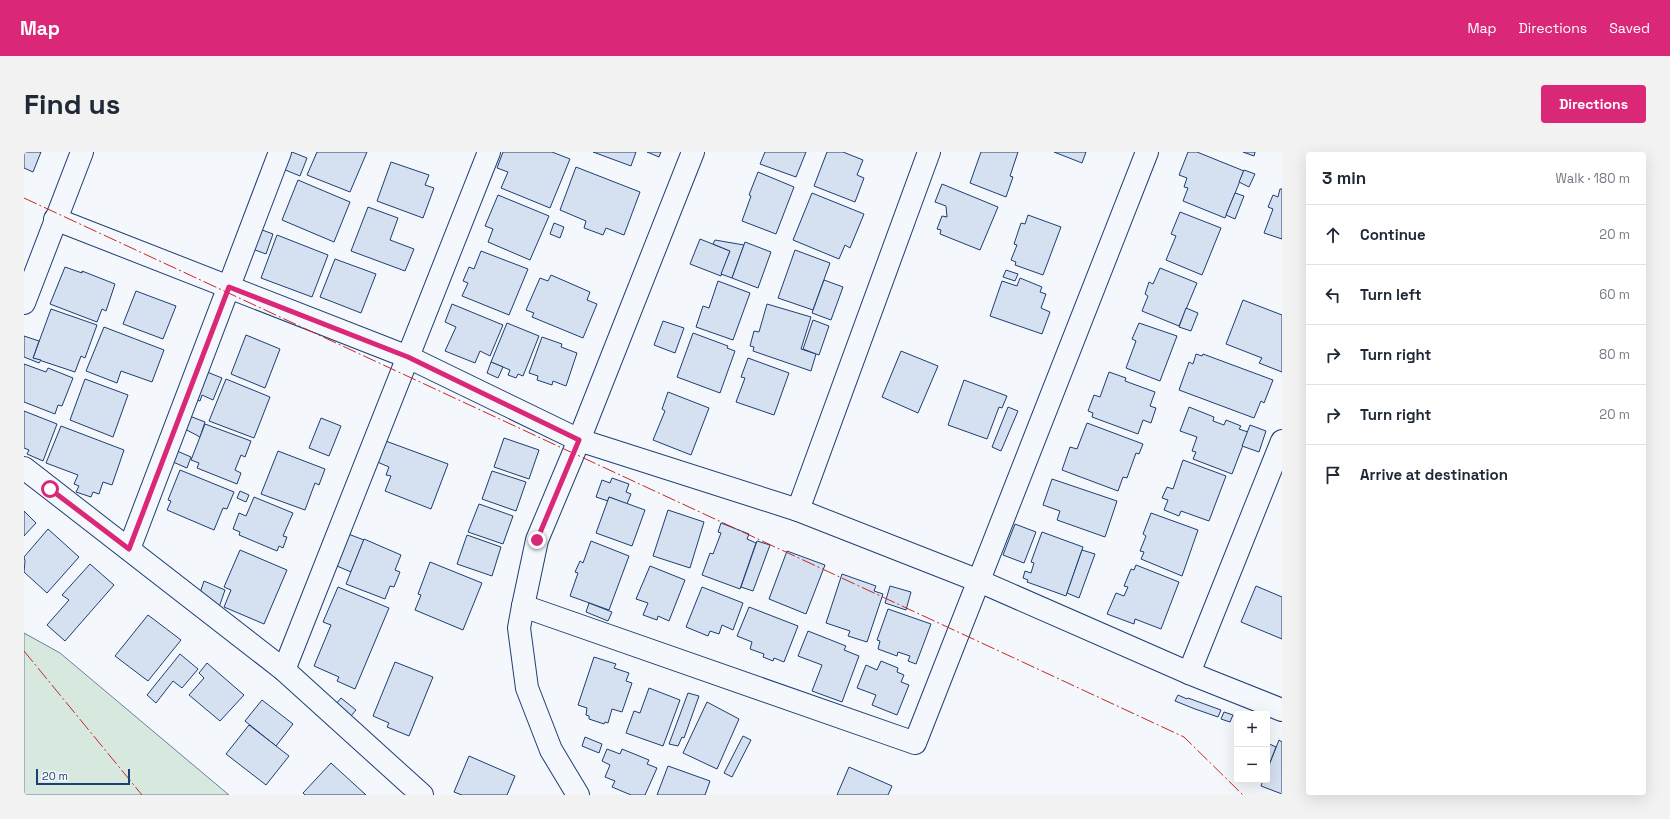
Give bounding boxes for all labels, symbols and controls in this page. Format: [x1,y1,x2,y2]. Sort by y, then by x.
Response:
text: Map [20,16,60,41]
text: Map [1467,19,1497,37]
text: Directions [1519,19,1587,37]
text: Saved [1609,19,1650,37]
button: Directions [1541,85,1646,123]
text: Find us [24,86,121,122]
text: 3 min [1322,167,1366,189]
text: Walk · 180 m [1556,170,1630,187]
icon: ahead [1322,224,1344,246]
text: Continue [1360,225,1426,244]
text: 20 m [1599,226,1630,243]
icon: left [1322,284,1344,306]
text: Turn left [1360,285,1422,304]
text: 60 m [1599,286,1630,303]
icon: right [1322,344,1344,366]
text: Turn right [1360,345,1431,364]
text: 80 m [1599,346,1630,363]
icon: right [1322,404,1344,426]
text: Turn right [1360,405,1431,424]
text: 20 m [1599,406,1630,423]
icon: arrive [1322,464,1344,486]
text: Arrive at destination [1360,465,1508,484]
route start [41,480,59,498]
route end [528,531,546,549]
map controls [1234,711,1270,783]
button: + [1234,711,1270,747]
button: − [1234,747,1270,783]
scale bar [36,767,130,786]
text: 20 m [42,769,68,783]

